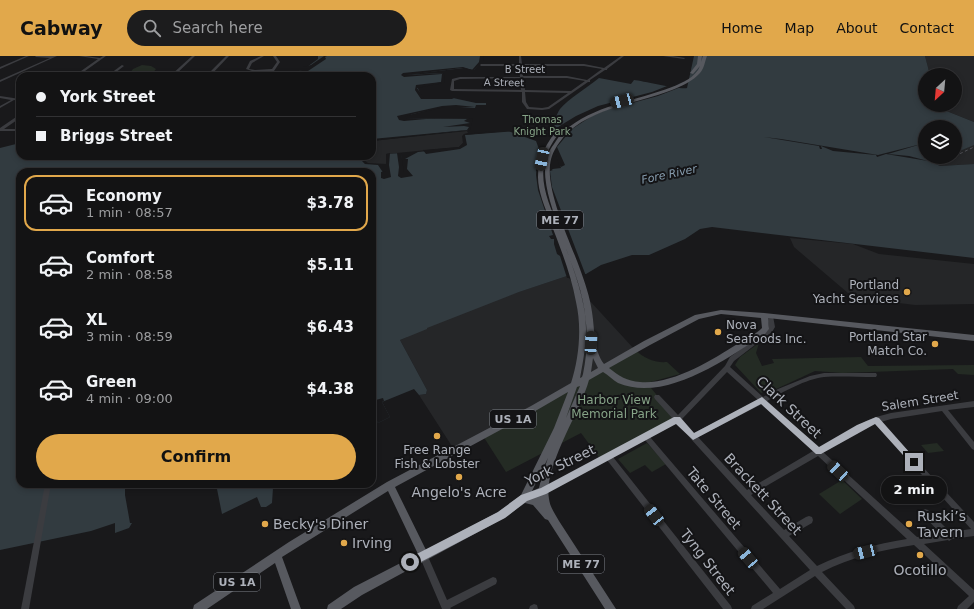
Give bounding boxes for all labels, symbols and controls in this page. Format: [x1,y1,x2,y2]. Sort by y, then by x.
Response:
search box [127,10,407,46]
text: Cabway [20,17,103,39]
icon: search [141,17,163,39]
text: Search here [173,19,263,37]
text: Home [721,20,763,36]
text: Map [785,20,814,36]
text: About [836,20,878,36]
text: Contact [900,20,954,36]
street label: B Street [505,64,545,75]
north arrow [918,68,962,112]
map controls [918,68,962,164]
street label: A Street [484,77,524,88]
text: York Street [60,88,155,106]
car [609,92,635,110]
park label: Thomas Knight Park [513,114,571,137]
button: layers [918,120,962,164]
text: Briggs Street [60,127,173,145]
car [534,146,550,172]
water label: Fore River [640,162,699,187]
icon: car [38,185,74,221]
text: Economy [86,187,162,205]
text: $3.78 [307,194,354,212]
text: 1 min · 08:57 [86,205,173,220]
road number: ME 77 [537,211,583,229]
icon: car [38,247,74,283]
text: Comfort [86,249,154,267]
text: $5.11 [307,256,354,274]
text: 2 min · 08:58 [86,267,173,282]
place label: Portland Yacht Services [812,278,899,306]
marker: Portland Yacht Services [902,287,912,297]
icon: car [38,309,74,345]
text: XL [86,311,107,329]
text: $6.43 [307,318,354,336]
place label: Nova Seafoods Inc. [726,318,807,346]
marker: Nova Seafoods Inc. [713,327,723,337]
text: 3 min · 08:59 [86,329,173,344]
place label: Portland Star Match Co. [849,330,927,358]
car [584,331,598,355]
marker: Portland Star Match Co. [930,339,940,349]
icon: car [38,371,74,407]
text: Green [86,373,137,391]
street label: Clark Street [753,373,825,442]
text: $4.38 [307,380,354,398]
street label: Salem Street [881,388,960,414]
text: 4 min · 09:00 [86,391,173,406]
park label: Harbor View Memorial Park [571,393,657,421]
road number: US 1A [490,410,536,428]
marker: Free Range Fish & Lobster [432,431,442,441]
button: Confirm [36,434,356,480]
street label: York Street [521,441,598,489]
place label: Free Range Fish & Lobster [395,443,480,471]
street label: Brackett Street [721,450,805,539]
route end [905,453,923,471]
car [825,458,851,484]
street label: Tate Street [683,463,745,533]
marker: Angelo's Acre [454,472,464,482]
callout: 2 min [881,476,947,504]
text: 2 min [894,482,934,497]
place label: Angelo's Acre [411,484,507,500]
car [642,502,666,528]
place label: Ruski’s Tavern [916,508,966,540]
place label: Becky's Diner [273,516,369,532]
marker: Becky's Diner [260,519,270,529]
marker: Ruski’s Tavern [904,519,914,529]
street label: Tyng Street [677,525,739,599]
place label: Irving [352,535,392,551]
marker: Irving [339,538,349,548]
car [852,543,878,561]
car [736,545,760,571]
marker: Ocotillo [915,550,925,560]
route start [401,553,419,571]
road number: ME 77 [558,555,604,573]
place label: Ocotillo [893,562,947,578]
road number: US 1A [214,573,260,591]

